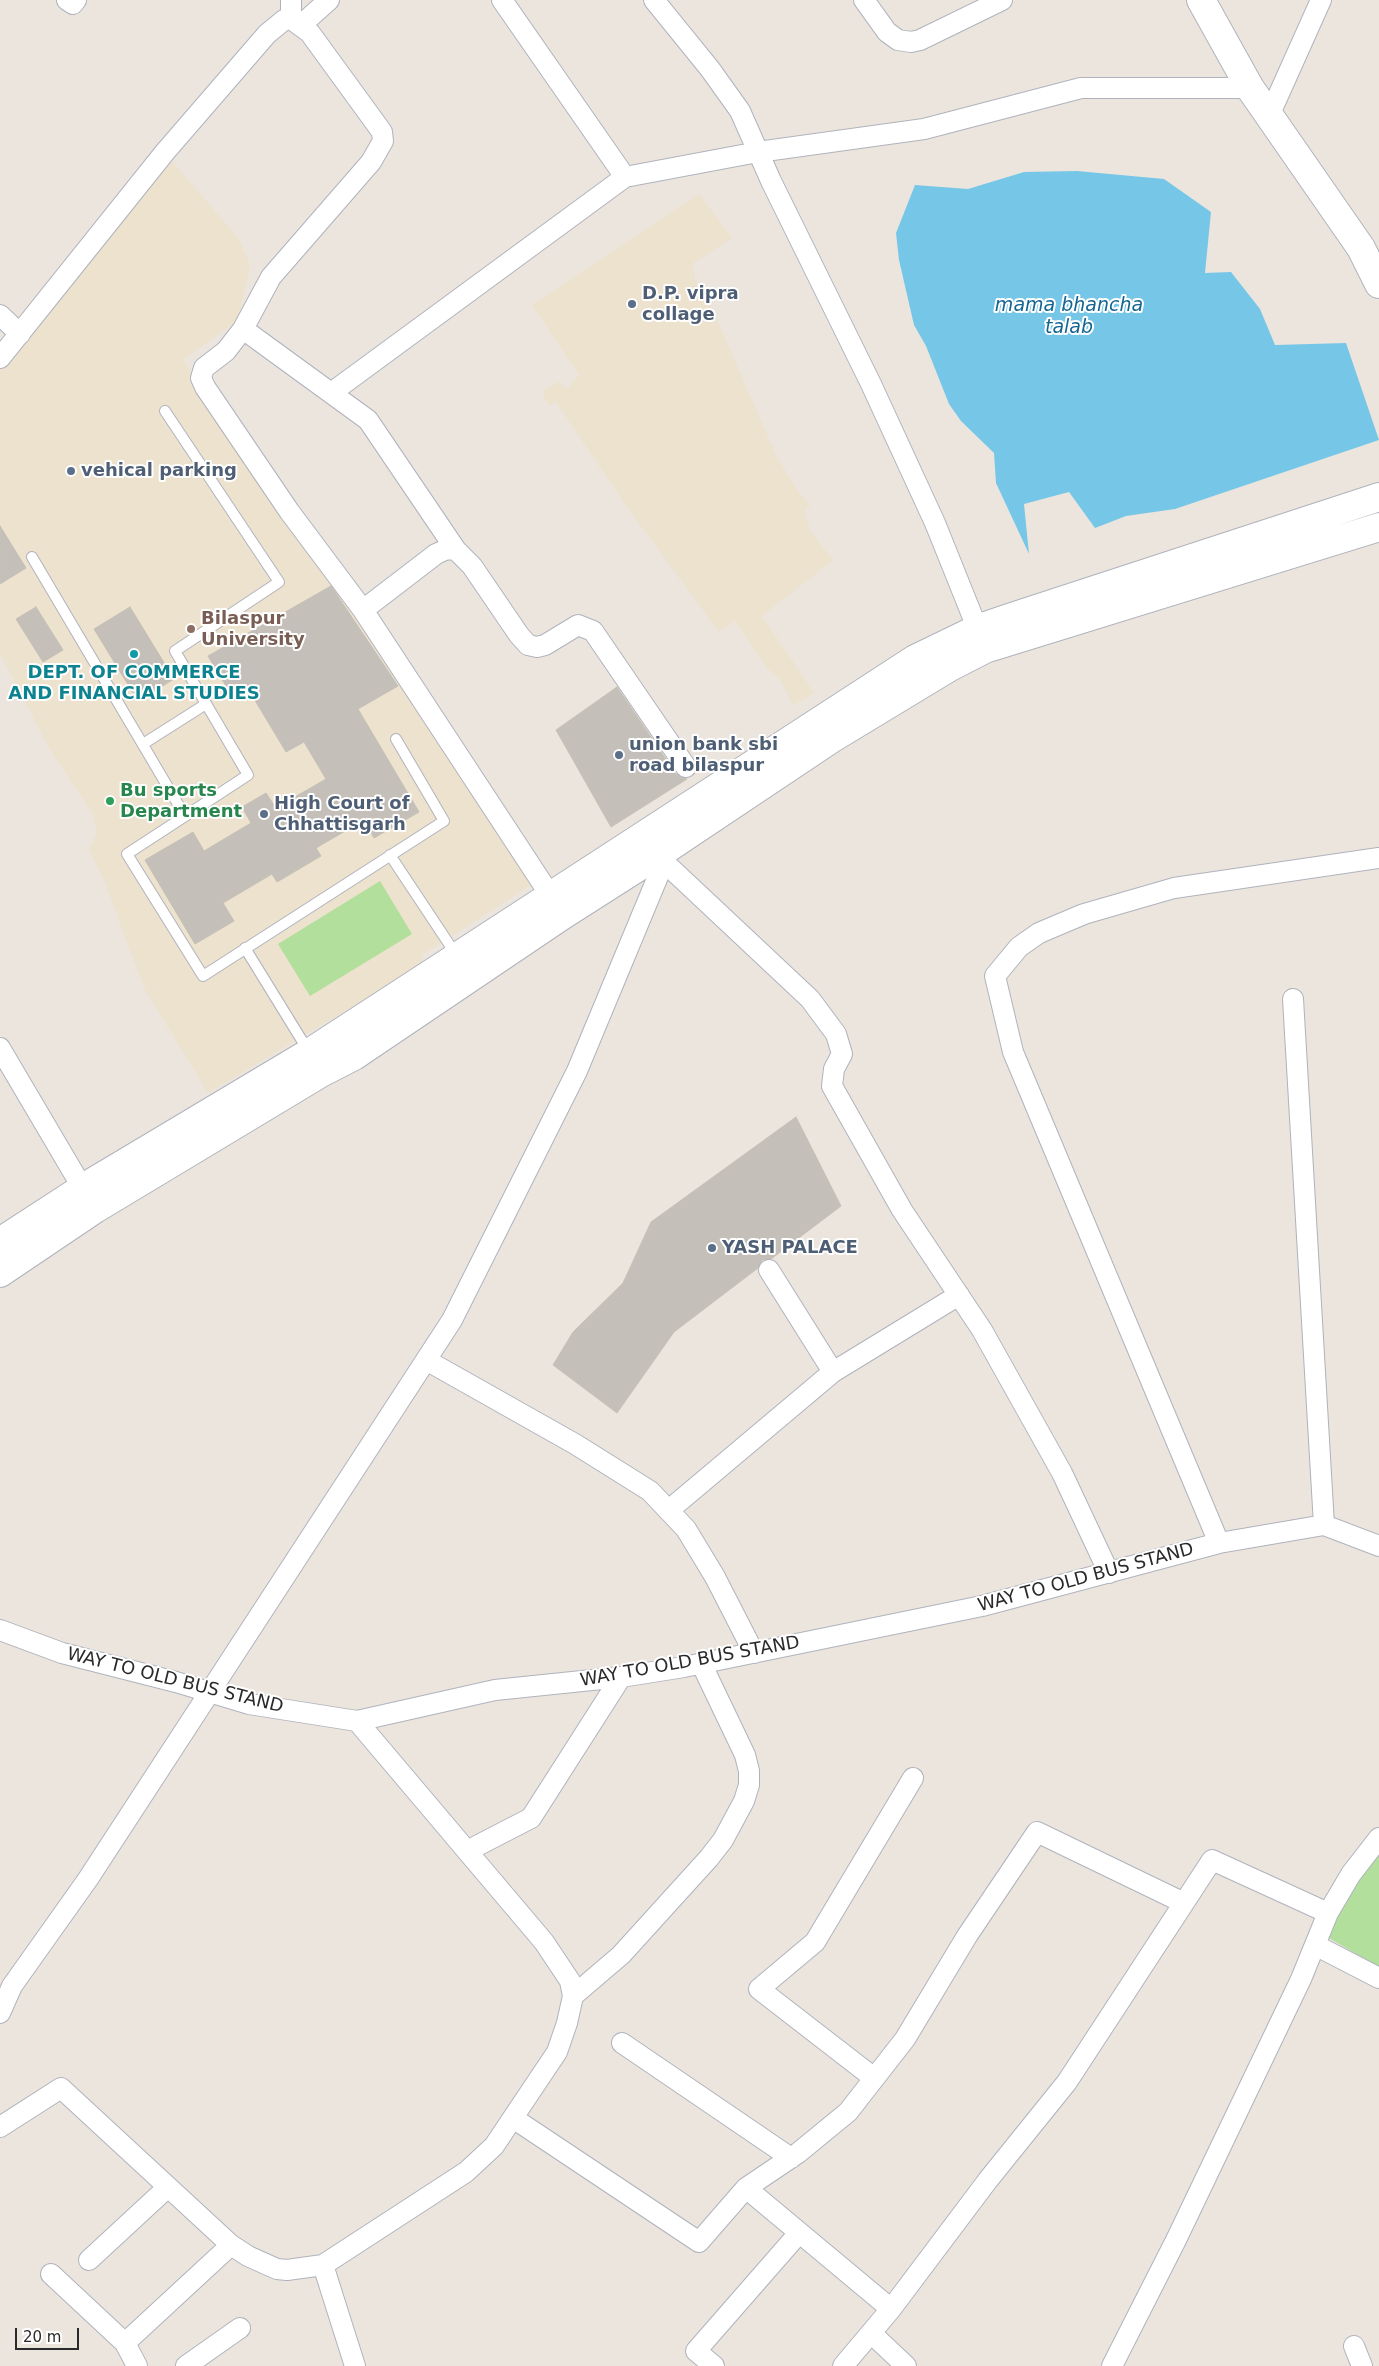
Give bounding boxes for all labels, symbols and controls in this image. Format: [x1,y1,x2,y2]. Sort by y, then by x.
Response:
place label: D.P. vipra collage [642,283,739,326]
water label: mama bhancha talab [995,295,1143,339]
marker: D.P. vipra collage [626,298,638,310]
place label: vehical parking [81,460,237,482]
marker: vehical parking [65,465,77,477]
place label: Bilaspur University [201,608,305,650]
marker: Bilaspur University [185,623,197,635]
marker: DEPT. OF COMMERCE AND FINANCIAL STUDIES [128,648,140,660]
place label: DEPT. OF COMMERCE AND FINANCIAL STUDIES [8,662,260,704]
place label: union bank sbi road bilaspur [629,734,778,776]
marker: union bank sbi road bilaspur [613,749,625,761]
place label: Bu sports Department [120,780,242,822]
place label: High Court of Chhattisgarh [274,793,410,836]
marker: Bu sports Department [104,795,116,807]
marker: High Court of Chhattisgarh [258,808,270,820]
place label: YASH PALACE [722,1237,858,1259]
marker: YASH PALACE [706,1242,718,1254]
street label: WAY TO OLD BUS STAND [976,1539,1196,1617]
street label: WAY TO OLD BUS STAND [579,1632,801,1692]
street label: WAY TO OLD BUS STAND [64,1644,286,1718]
scale bar [18,2318,81,2350]
text: 20 m [23,2328,61,2346]

